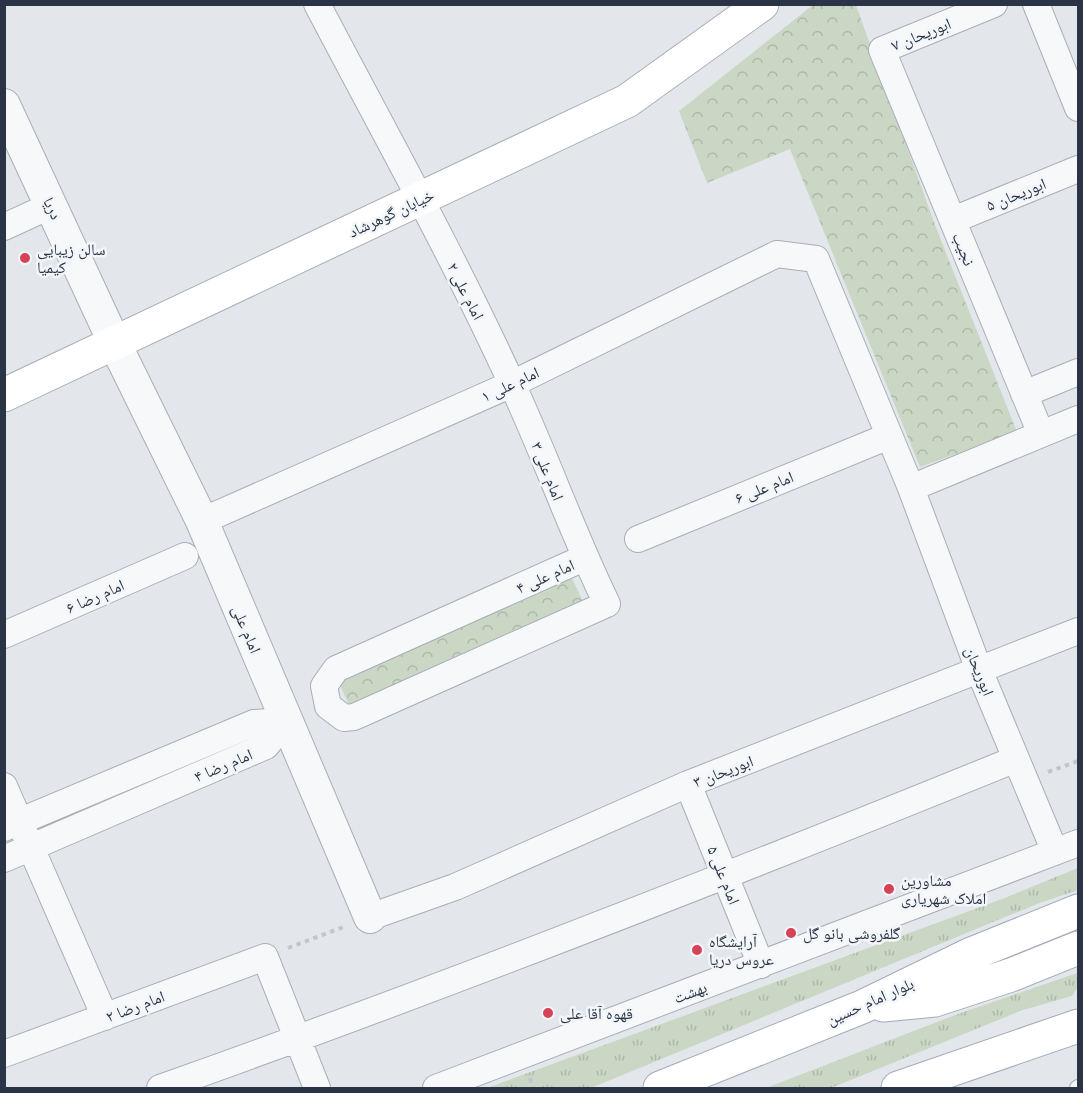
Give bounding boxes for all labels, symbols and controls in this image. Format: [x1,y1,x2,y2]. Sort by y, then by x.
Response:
street label: ابوریحان ۷ [888,12,955,57]
street label: ابوریحان ۵ [983,172,1050,217]
street label: خیابان گوهرشاد [345,184,438,243]
street label: دریا [37,193,68,223]
street label: نجیب [947,229,981,269]
place label: سالن زیبایی کیمیا [37,238,105,279]
marker: سالن زیبایی کیمیا [18,251,32,265]
street label: امام علی ۲ [441,259,490,324]
street label: امام علی ۱ [477,361,543,408]
street label: امام علی ۳ [525,438,570,504]
street label: امام علی ۶ [731,465,797,510]
street label: امام علی ۴ [512,553,578,600]
street label: امام رضا ۶ [62,573,128,619]
street label: امام علی [226,602,267,657]
street label: ابوریحان [959,643,1000,699]
street label: امام رضا ۴ [190,743,256,788]
street label: ابوریحان ۳ [690,749,757,793]
street label: امام علی ۵ [701,842,746,908]
place label: مشاورین املاک شهریاری [901,869,986,910]
marker: مشاورین املاک شهریاری [882,882,896,896]
place label: گلفروشی بانو گل [803,922,901,945]
marker: گلفروشی بانو گل [784,926,798,940]
place label: آرایشگاه عروس دریا [709,930,774,971]
marker: آرایشگاه عروس دریا [690,943,704,957]
street label: بلوار امام حسین [823,972,917,1031]
street label: بهشت [670,976,710,1009]
street label: امام رضا ۲ [102,985,168,1028]
place label: قهوه آقا علی [560,1002,633,1025]
marker: قهوه آقا علی [541,1006,555,1020]

